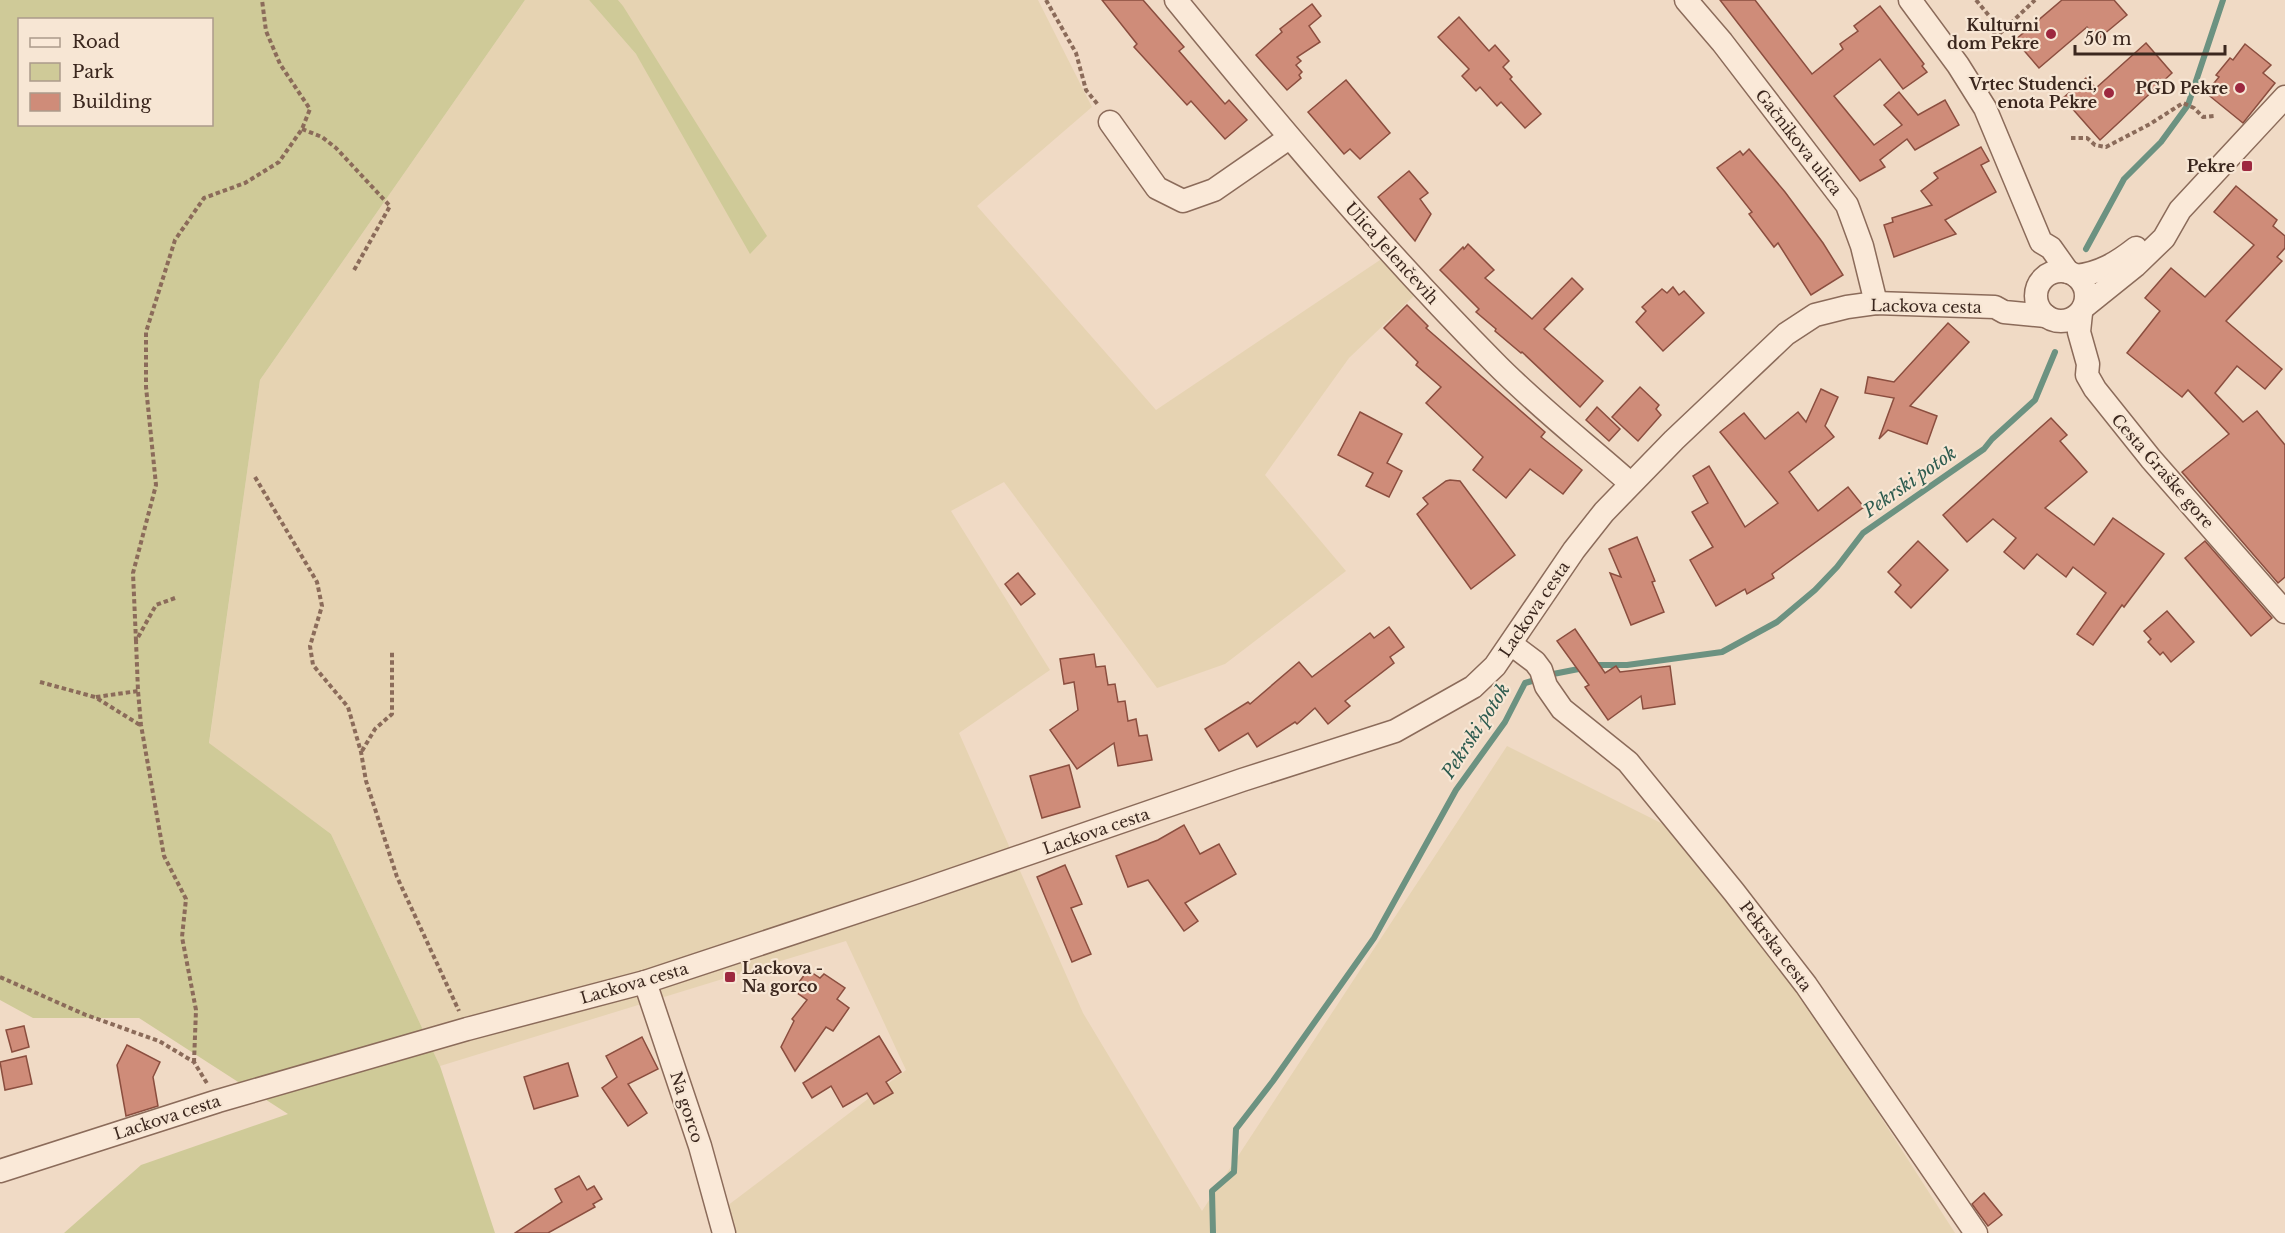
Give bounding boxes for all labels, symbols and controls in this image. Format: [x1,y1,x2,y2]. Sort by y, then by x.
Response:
place label: Kulturni dom Pekre [1947,15,2039,53]
legend [18,18,213,126]
scale bar [2075,18,2225,56]
marker: Kulturni dom Pekre [2044,27,2058,41]
text: 50 m [2084,28,2132,50]
text: Road [72,31,120,53]
text: Park [72,61,114,83]
place label: Vrtec Studenci, enota Pekre [1968,74,2097,112]
place label: PGD Pekre [2135,78,2228,98]
marker: PGD Pekre [2233,81,2247,95]
street label: Gačnikova ulica [1751,85,1847,199]
marker: Vrtec Studenci, enota Pekre [2102,86,2116,100]
text: Building [72,91,151,113]
place label: Pekre [2187,156,2235,176]
marker: Pekre [2240,159,2254,173]
street label: Ulica Jelenčevih [1341,198,1443,308]
street label: Lackova cesta [1870,295,1982,317]
street label: Cesta Graške gore [2108,409,2218,533]
water label: Pekrski potok [1859,442,1961,523]
street label: Lackova cesta [1495,557,1573,661]
water label: Pekrski potok [1437,680,1515,783]
street label: Lackova cesta [1040,803,1152,859]
street label: Pekrska cesta [1736,897,1816,995]
street label: Lackova cesta [578,958,690,1008]
place label: Lackova - Na gorco [742,958,823,996]
marker: Lackova - Na gorco [723,970,737,984]
street label: Na gorco [666,1069,708,1145]
street label: Lackova cesta [111,1090,223,1144]

